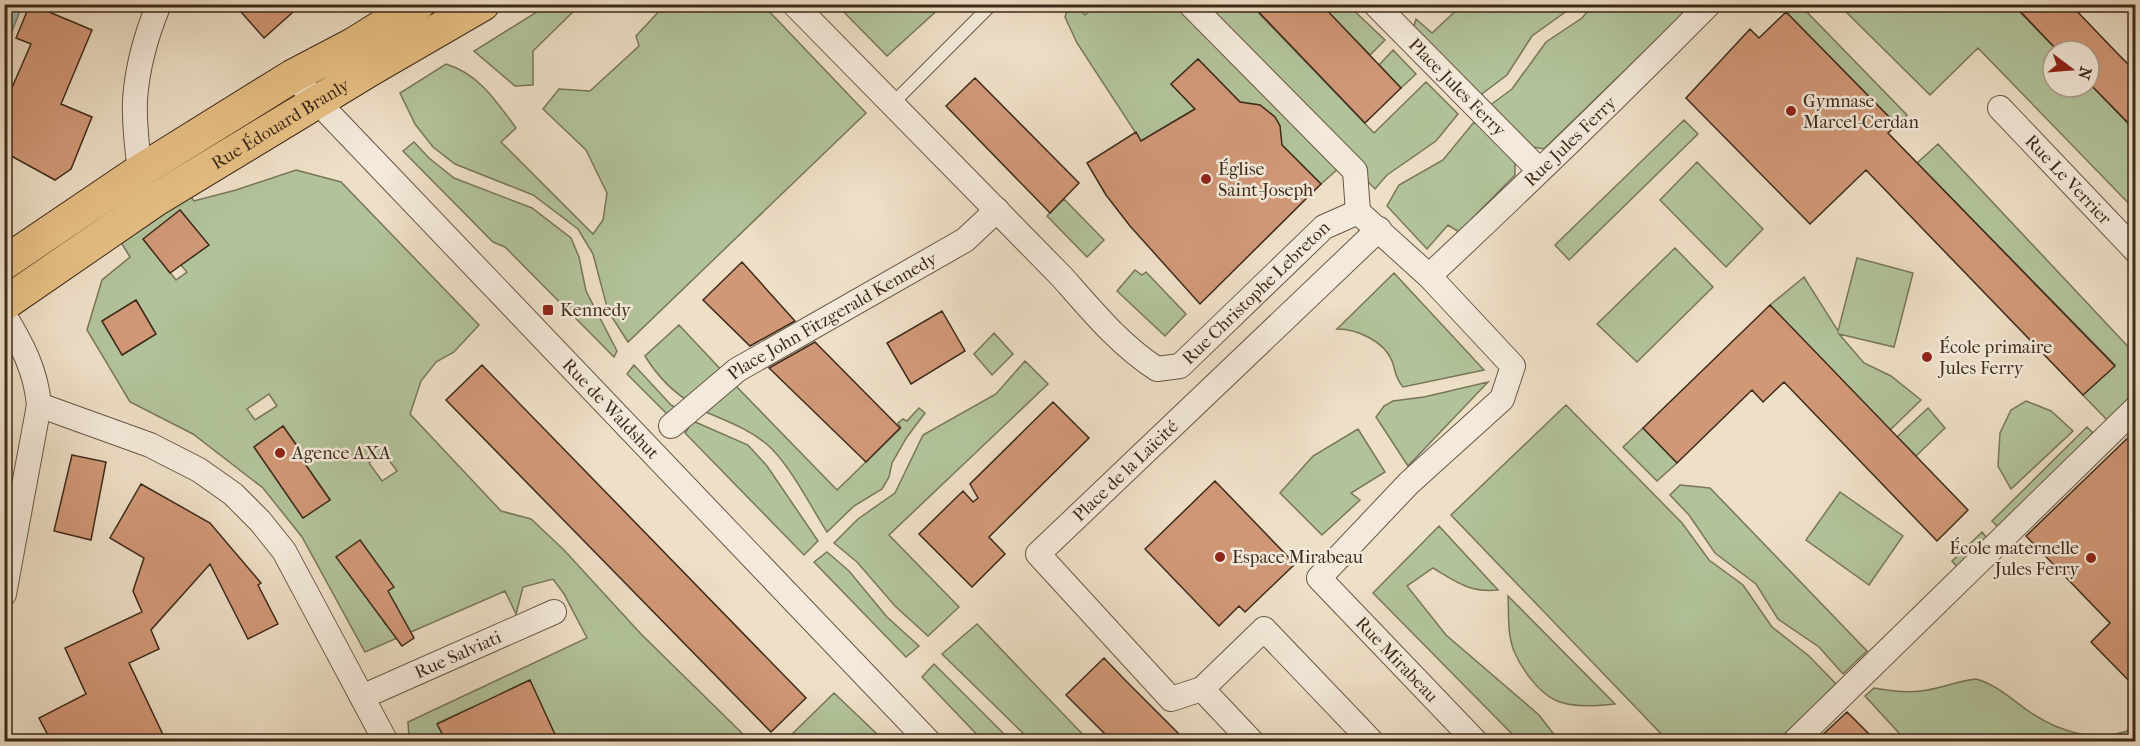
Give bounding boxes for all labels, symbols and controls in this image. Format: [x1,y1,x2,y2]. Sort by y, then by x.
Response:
street label: Place Jules Ferry [1404,34,1511,142]
north arrow [2041,39,2101,99]
text: N [2074,65,2096,82]
street label: Rue Édouard Branly [208,74,355,174]
street label: Rue Jules Ferry [1520,91,1622,191]
place label: Gymnase Marcel-Cerdan [1803,91,1919,133]
marker: Gymnase Marcel-Cerdan [1784,104,1798,118]
street label: Rue Le Verrier [2020,131,2116,230]
place label: Église Saint-Joseph [1218,158,1313,201]
marker: Église Saint-Joseph [1199,172,1213,186]
street label: Rue Christophe Lebreton [1178,217,1335,369]
street label: Place John Fitzgerald Kennedy [723,248,942,384]
place label: Kennedy [560,300,632,321]
marker: Kennedy [541,303,555,317]
place label: École primaire Jules Ferry [1937,336,2052,379]
marker: École primaire Jules Ferry [1920,350,1934,364]
street label: Rue de Waldshut [558,355,663,464]
street label: Place de la Laïcité [1069,416,1183,526]
place label: Agence AXA [291,443,391,464]
marker: Agence AXA [273,446,287,460]
place label: École maternelle Jules Ferry [1949,537,2080,580]
place label: Espace Mirabeau [1232,547,1363,568]
marker: Espace Mirabeau [1213,550,1227,564]
marker: École maternelle Jules Ferry [2084,551,2098,565]
street label: Rue Mirabeau [1351,613,1442,707]
street label: Rue Salviati [412,626,505,683]

